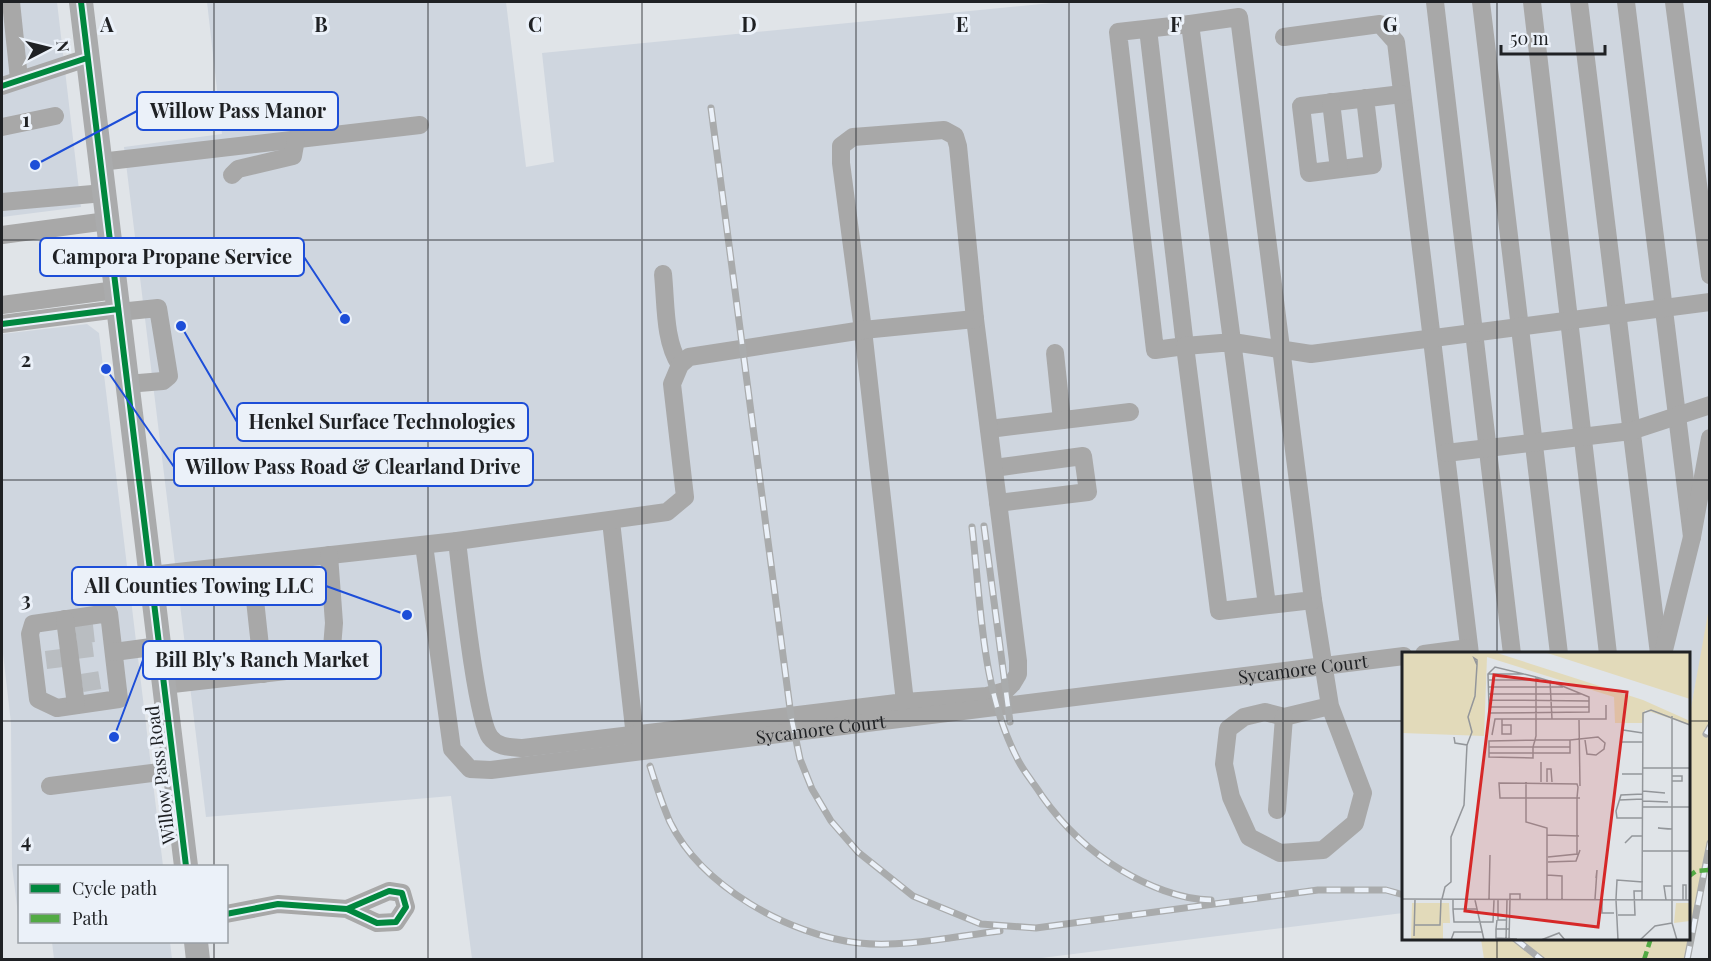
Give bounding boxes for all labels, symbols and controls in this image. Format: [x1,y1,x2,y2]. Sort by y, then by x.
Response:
text: A [99,10,114,37]
text: B [314,10,328,37]
text: C [528,10,542,37]
text: D [741,10,757,37]
text: E [956,10,968,37]
text: F [1170,10,1182,37]
text: G [1383,10,1398,37]
north arrow [18,18,78,78]
scale bar [1501,18,1604,56]
text: 50 m [1510,26,1549,50]
text: N [52,39,75,54]
callout: Willow Pass Manor [137,92,338,130]
text: Willow Pass Manor [149,96,327,123]
text: 1 [22,105,30,132]
callout: Campora Propane Service [40,238,304,276]
text: Campora Propane Service [52,242,292,269]
text: 2 [21,345,31,372]
callout: Henkel Surface Technologies [237,403,528,441]
text: Henkel Surface Technologies [249,407,515,434]
callout: Willow Pass Road & Clearland Drive [174,448,533,486]
text: Willow Pass Road & Clearland Drive [184,452,521,479]
callout: All Counties Towing LLC [72,567,326,605]
text: All Counties Towing LLC [83,571,314,598]
text: 3 [21,585,31,612]
callout: Bill Bly's Ranch Market [143,641,381,679]
text: Bill Bly's Ranch Market [155,645,370,672]
street label: Sycamore Court [1237,649,1370,689]
inset map [1402,652,1690,940]
street label: Willow Pass Road [140,704,181,847]
street label: Sycamore Court [754,709,888,749]
text: 4 [21,826,31,853]
legend [18,865,228,943]
text: Cycle path [72,876,157,900]
text: Path [72,906,109,930]

